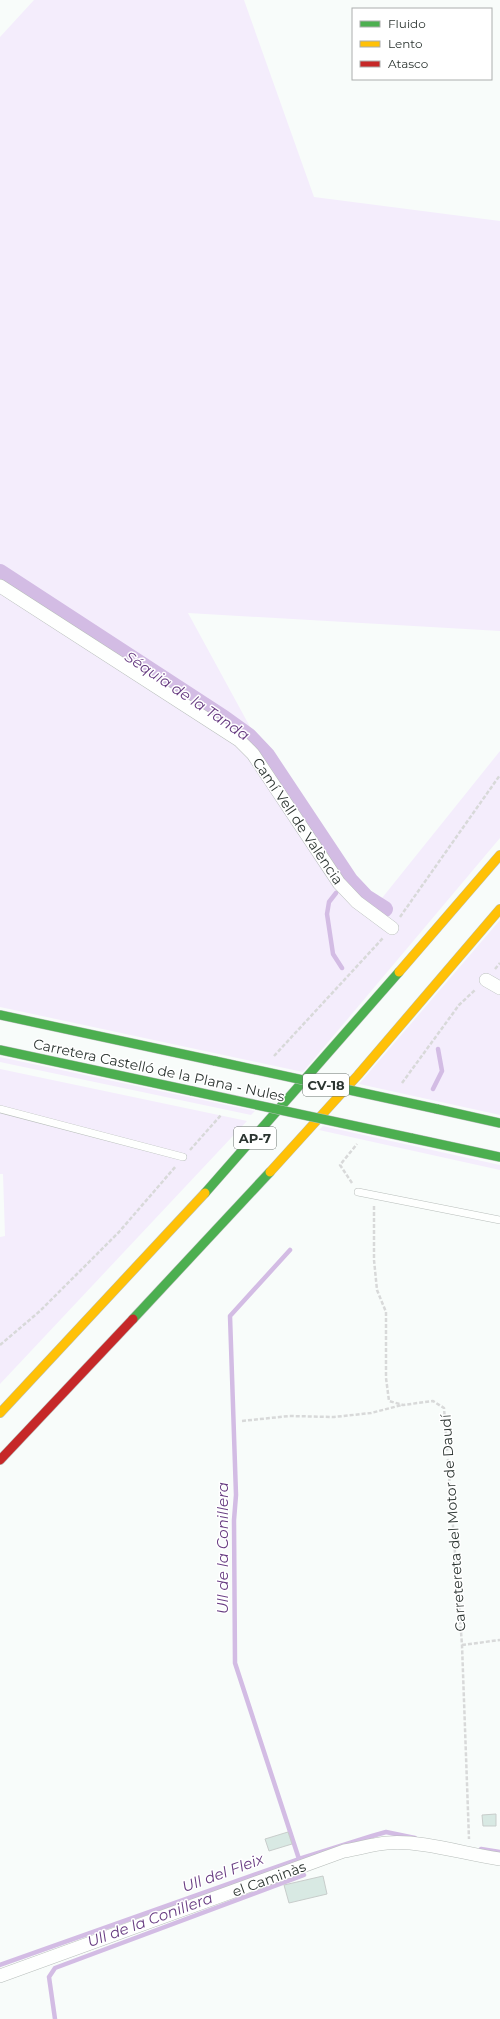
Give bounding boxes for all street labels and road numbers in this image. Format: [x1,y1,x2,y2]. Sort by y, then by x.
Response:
street label: Camí Vell de València [249,754,347,888]
street label: Carretera Castelló de la Plana - Nules [32,1035,287,1106]
road number: CV-18 [303,1074,349,1096]
road number: AP-7 [234,1127,276,1149]
street label: Carretereta del Motor de Daudí [436,1413,470,1632]
street label: el Caminàs [230,1857,308,1901]

